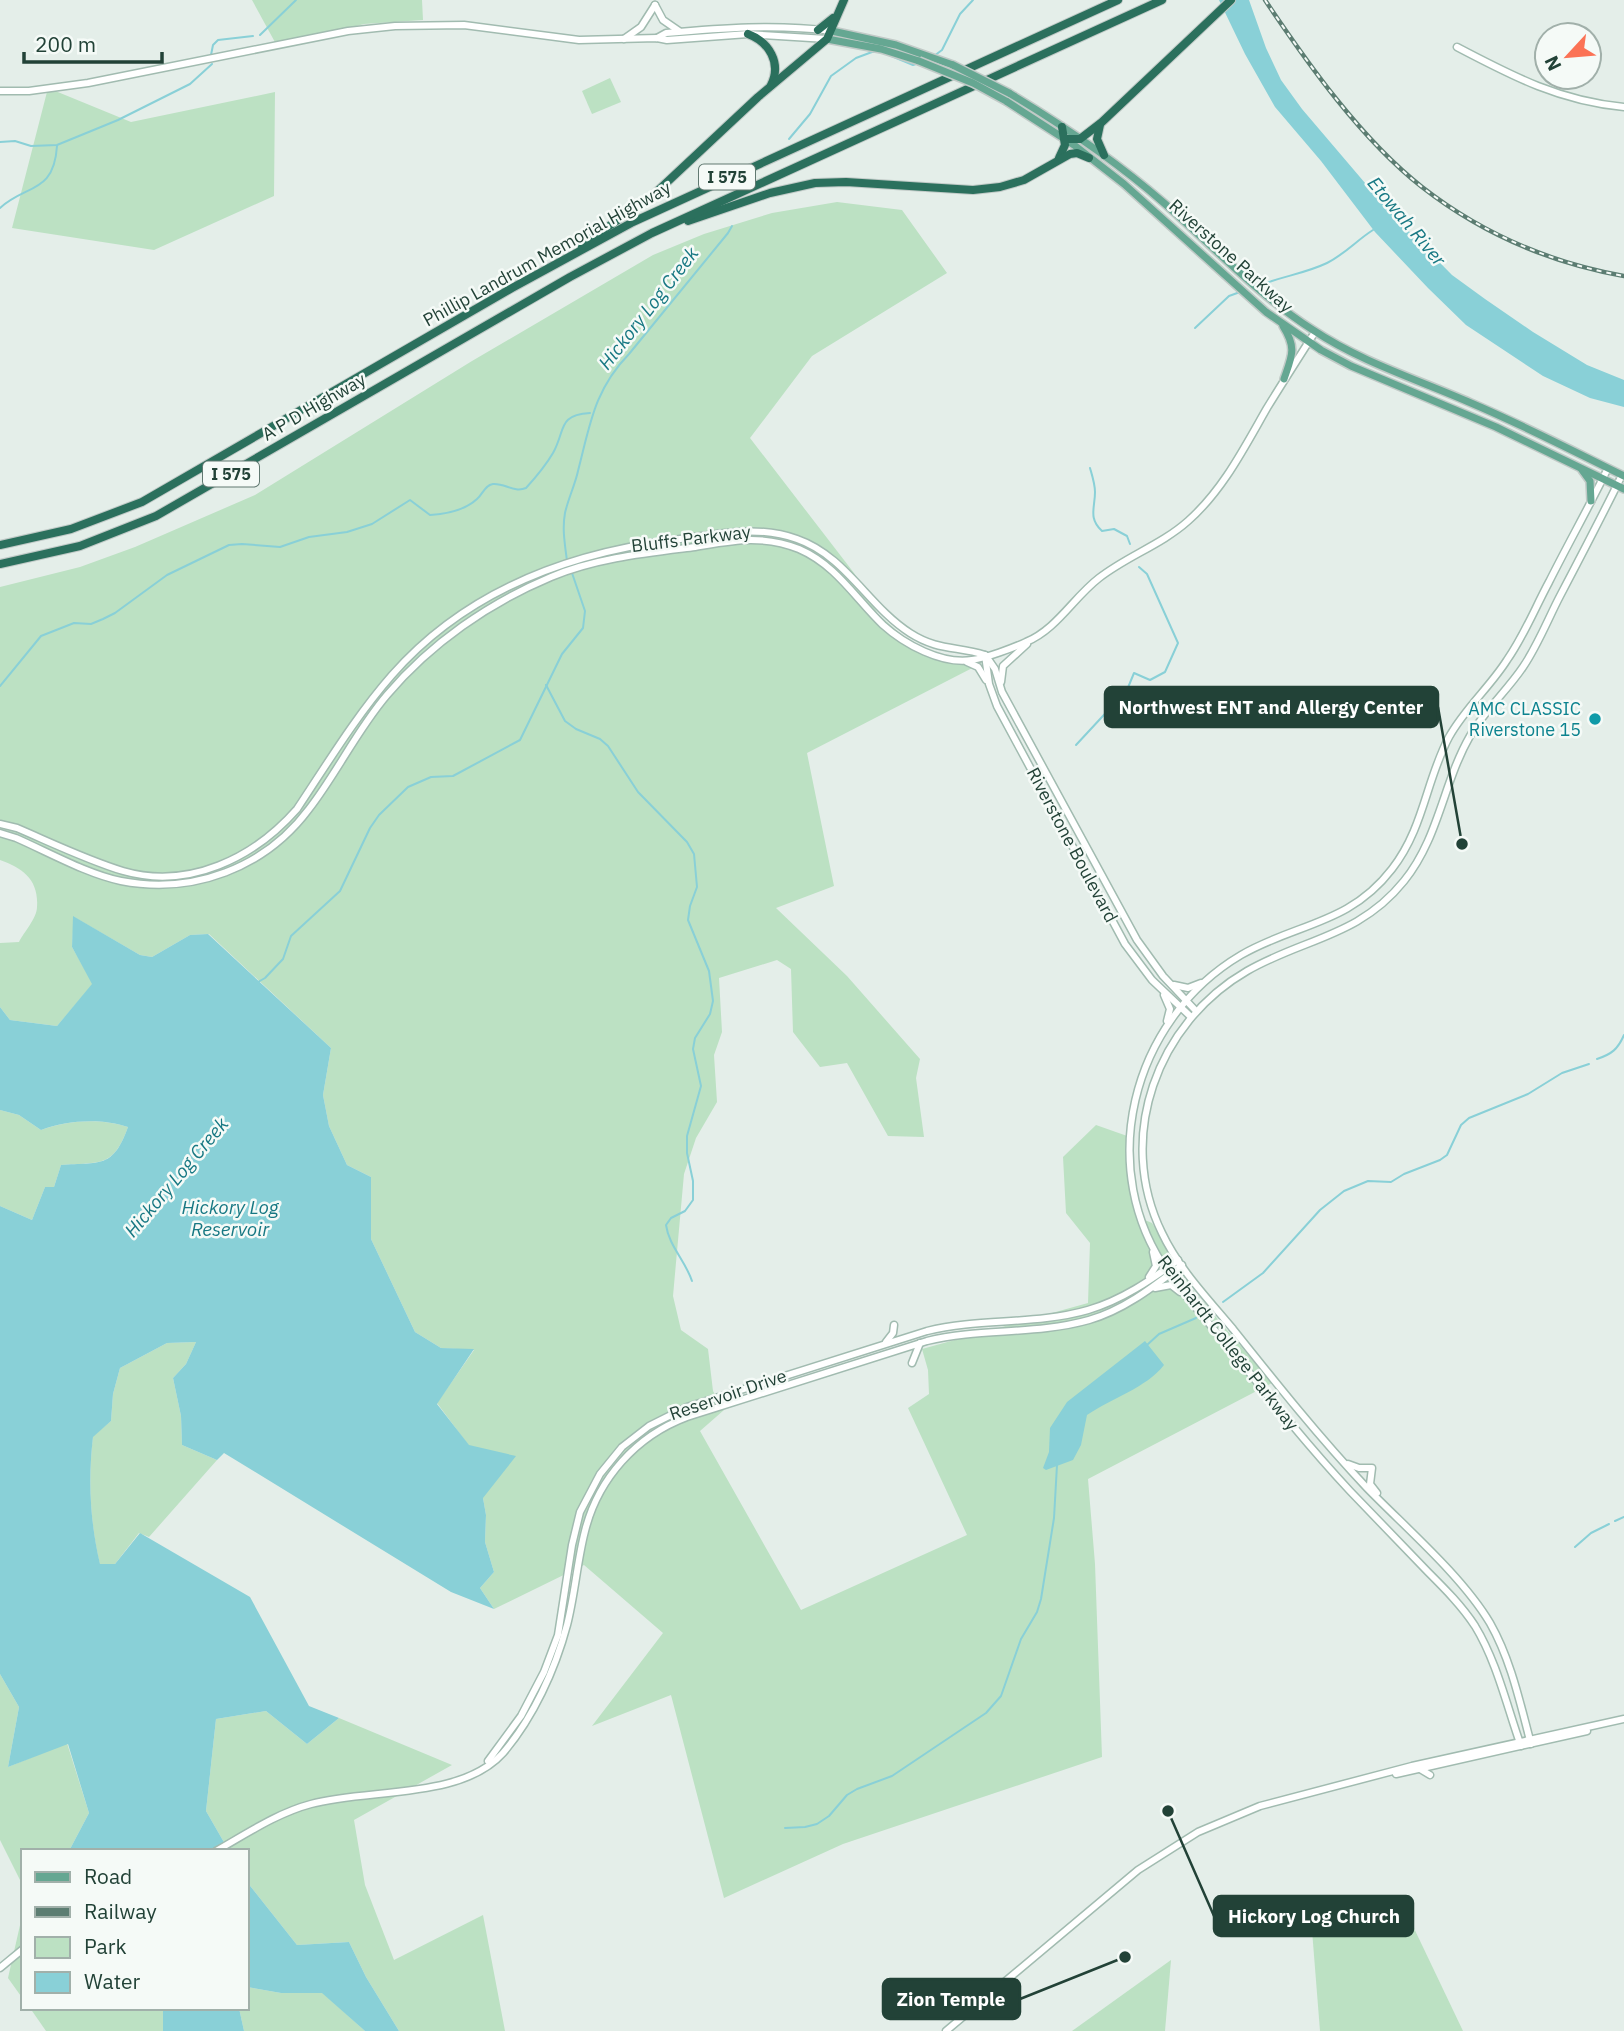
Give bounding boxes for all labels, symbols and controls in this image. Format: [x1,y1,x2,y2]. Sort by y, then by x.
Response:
scale bar [24,21,163,65]
north arrow [1533,21,1603,91]
text: 200 m [35,30,96,58]
text: N [1539,52,1567,75]
road number: I 575 [699,164,755,190]
water label: Etowah River [1363,171,1452,271]
street label: Phillip Landrum Memorial Highway [419,176,675,331]
street label: Riverstone Parkway [1165,194,1298,317]
water label: Hickory Log Creek [593,241,704,374]
street label: A P D Highway [258,368,370,446]
road number: I 575 [203,461,259,486]
street label: Bluffs Parkway [630,520,752,557]
callout: Northwest ENT and Allergy Center [1105,687,1438,727]
text: Northwest ENT and Allergy Center [1118,695,1424,719]
place label: AMC CLASSIC Riverstone 15 [1468,697,1581,741]
marker: AMC CLASSIC Riverstone 15 [1587,711,1603,727]
street label: Riverstone Boulevard [1022,763,1123,926]
water label: Hickory Log Creek [119,1111,234,1242]
water label: Hickory Log Reservoir [181,1195,280,1241]
street label: Reinhardt College Parkway [1153,1250,1304,1435]
street label: Reservoir Drive [666,1364,790,1425]
legend [21,1849,248,2010]
text: Road [84,1862,132,1890]
callout: Hickory Log Church [1214,1896,1413,1936]
text: Railway [84,1897,157,1925]
text: Hickory Log Church [1228,1904,1400,1928]
text: Park [84,1932,127,1960]
text: Water [84,1967,141,1995]
callout: Zion Temple [883,1979,1020,2019]
text: Zion Temple [896,1987,1006,2011]

